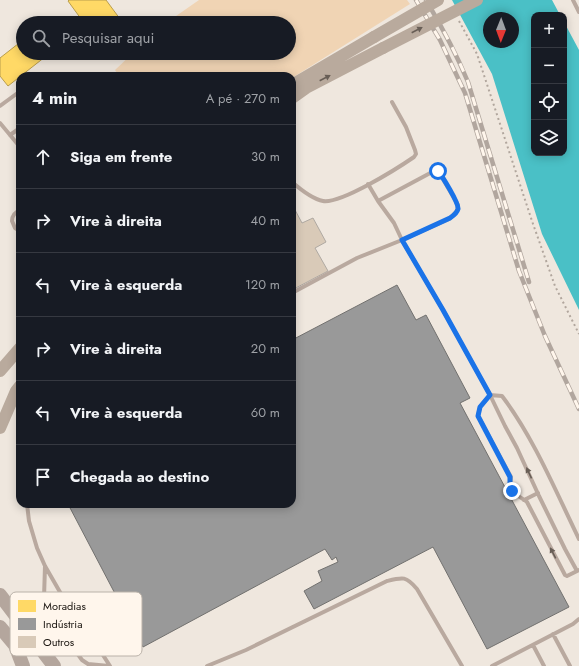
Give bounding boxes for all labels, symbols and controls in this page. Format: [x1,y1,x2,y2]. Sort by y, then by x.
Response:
north arrow [483,12,519,48]
map controls [531,12,567,156]
button: + [531,12,567,48]
search box [16,16,296,60]
icon: search [30,27,52,49]
text: Pesquisar aqui [62,27,154,49]
one-way arrow [412,27,423,34]
button: − [531,48,567,84]
one-way arrow [319,75,331,81]
button: locate [531,84,567,120]
text: 4 min [32,86,77,110]
text: A pé · 270 m [206,89,280,108]
button: layers [531,120,567,156]
icon: ahead [32,146,54,168]
text: Siga em frente [70,146,172,168]
text: 30 m [251,147,280,166]
route start [429,162,447,180]
icon: right [32,210,54,232]
text: Vire à direita [70,210,162,232]
text: 40 m [251,211,280,230]
icon: left [32,274,54,296]
text: Vire à esquerda [70,274,182,296]
text: 120 m [245,275,280,294]
icon: right [32,338,54,360]
text: Vire à direita [70,338,162,360]
text: 20 m [251,339,280,358]
icon: left [32,402,54,424]
text: Vire à esquerda [70,402,182,424]
text: 60 m [251,403,280,422]
icon: arrive [32,466,54,488]
text: Chegada ao destino [70,466,209,488]
one-way arrow [526,468,532,479]
route end [503,482,521,500]
one-way arrow [550,547,556,559]
legend [10,592,142,656]
text: Moradias [43,598,86,614]
text: Indústria [43,616,83,632]
text: Outros [43,634,75,650]

